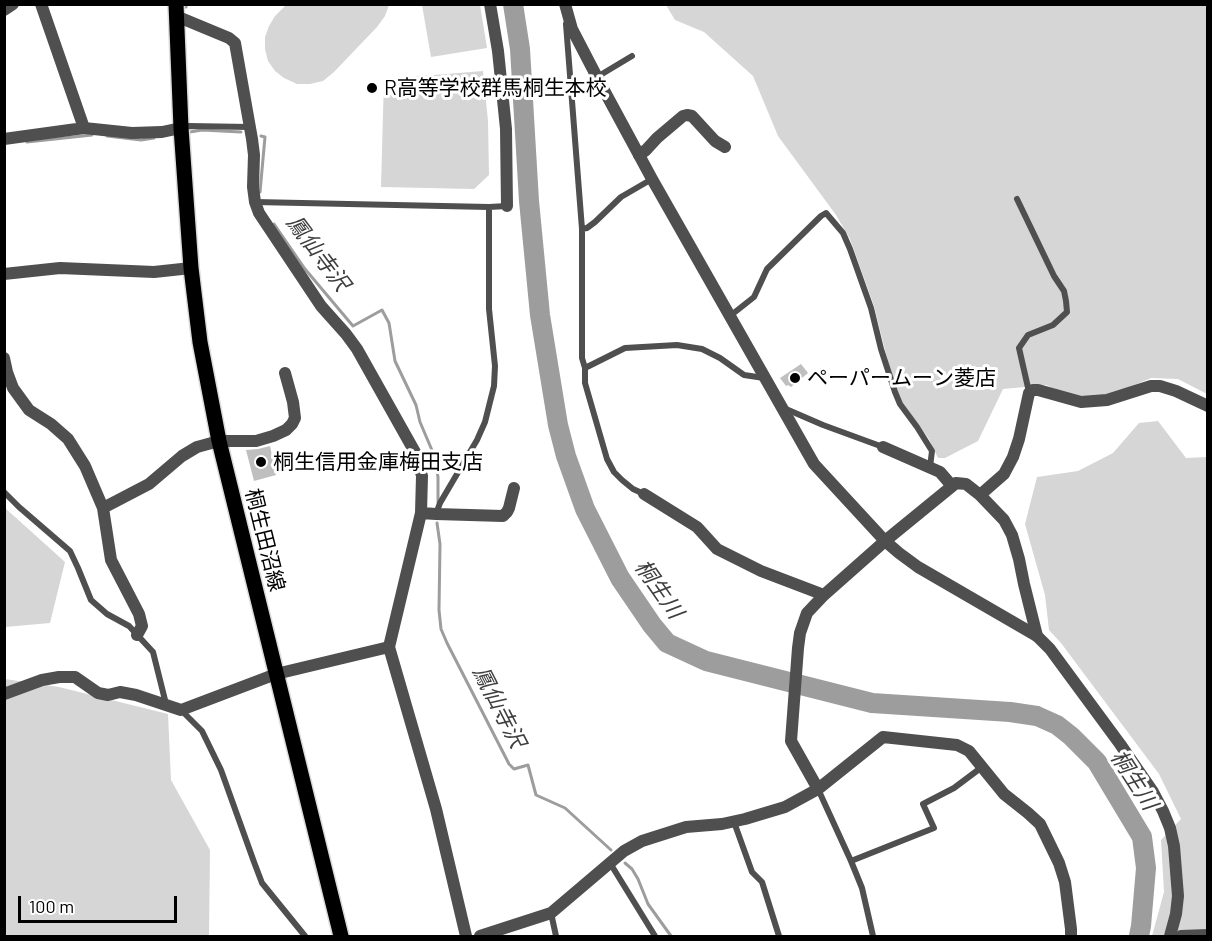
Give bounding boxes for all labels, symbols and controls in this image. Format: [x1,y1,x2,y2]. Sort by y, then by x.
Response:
place label: R高等学校群馬桐生本校 [384,75,607,101]
marker: R高等学校群馬桐生本校 [365,81,379,95]
water label: 鳳仙寺沢 [281,210,355,296]
place label: ペーパームーン菱店 [807,365,996,391]
marker: ペーパームーン菱店 [788,371,802,385]
place label: 桐生信用金庫梅田支店 [273,449,483,475]
marker: 桐生信用金庫梅田支店 [254,455,268,469]
street label: 桐生田沼線 [240,486,290,594]
water label: 桐生川 [629,554,689,624]
water label: 鳳仙寺沢 [467,662,531,752]
water label: 桐生川 [1105,745,1163,815]
scale bar [21,884,180,922]
text: 100 m [29,895,74,917]

